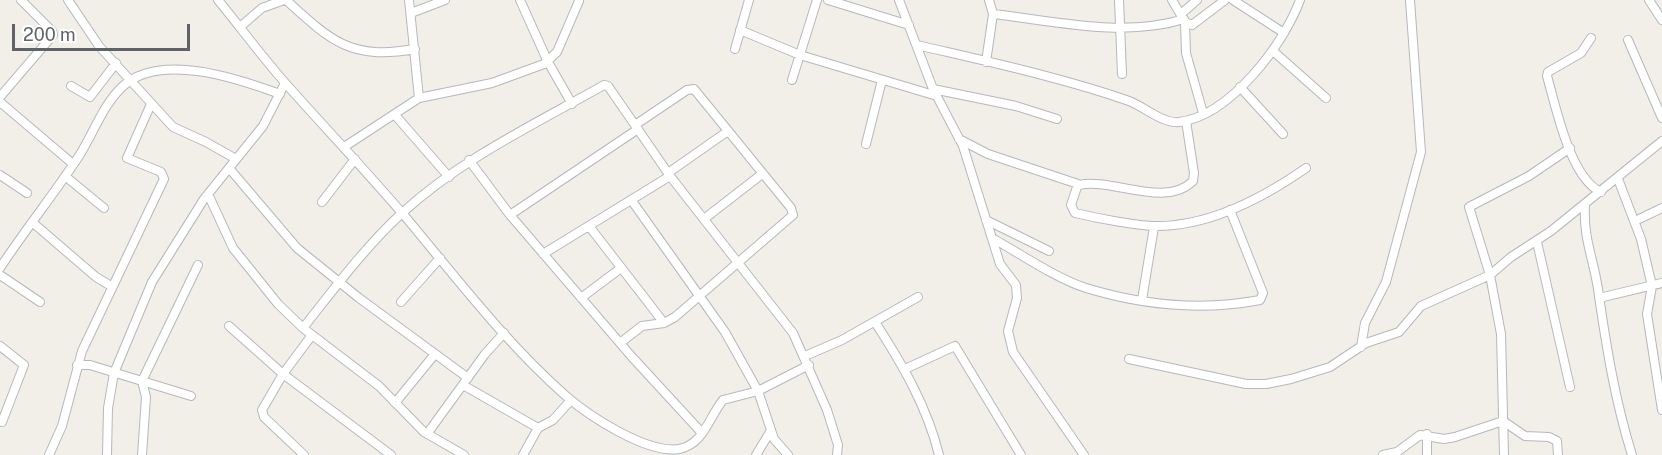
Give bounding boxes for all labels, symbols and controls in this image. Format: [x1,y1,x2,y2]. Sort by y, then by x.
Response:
scale bar [15,12,194,50]
text: 200 m [23,24,76,45]

